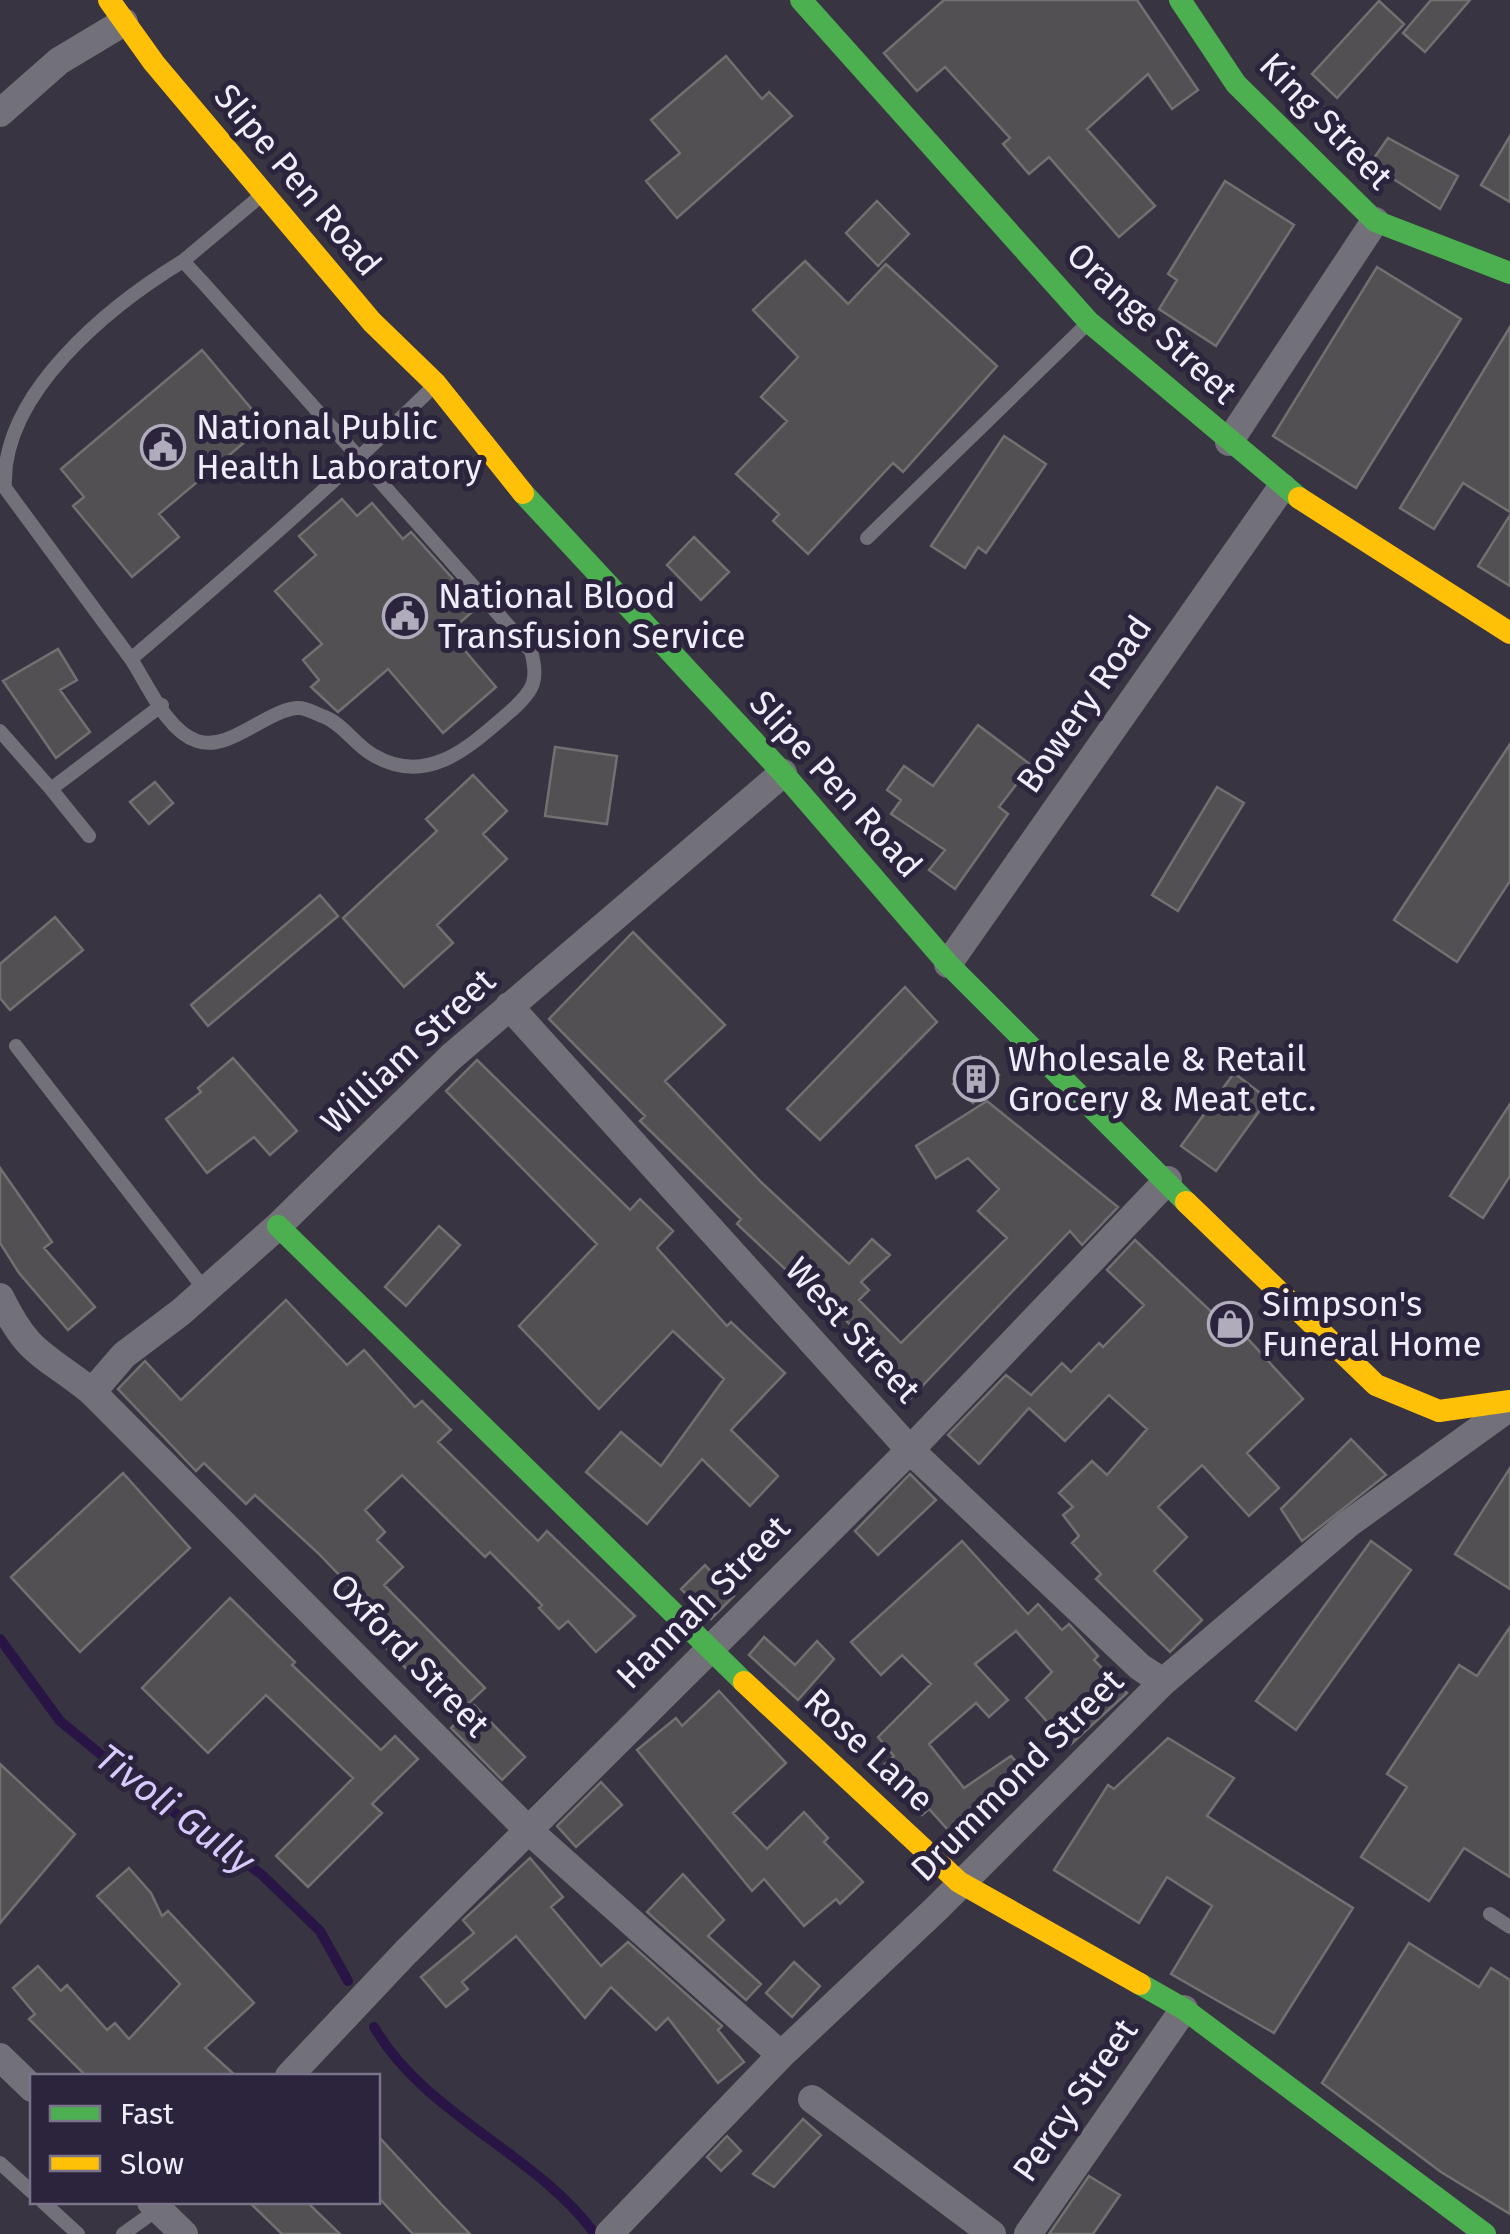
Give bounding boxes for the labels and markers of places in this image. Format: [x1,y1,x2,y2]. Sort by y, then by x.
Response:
place label: National Public Health Laboratory [196,406,482,488]
public building icon: National Public Health Laboratory [140,424,186,470]
place label: National Blood Transfusion Service [438,575,746,657]
public building icon: National Blood Transfusion Service [382,593,428,639]
place label: Wholesale & Retail Grocery & Meat etc. [1008,1038,1316,1120]
building icon: Wholesale & Retail Grocery & Meat etc. [953,1056,999,1102]
place label: Simpson's Funeral Home [1262,1283,1482,1365]
shop icon: Simpson's Funeral Home [1207,1301,1253,1347]

